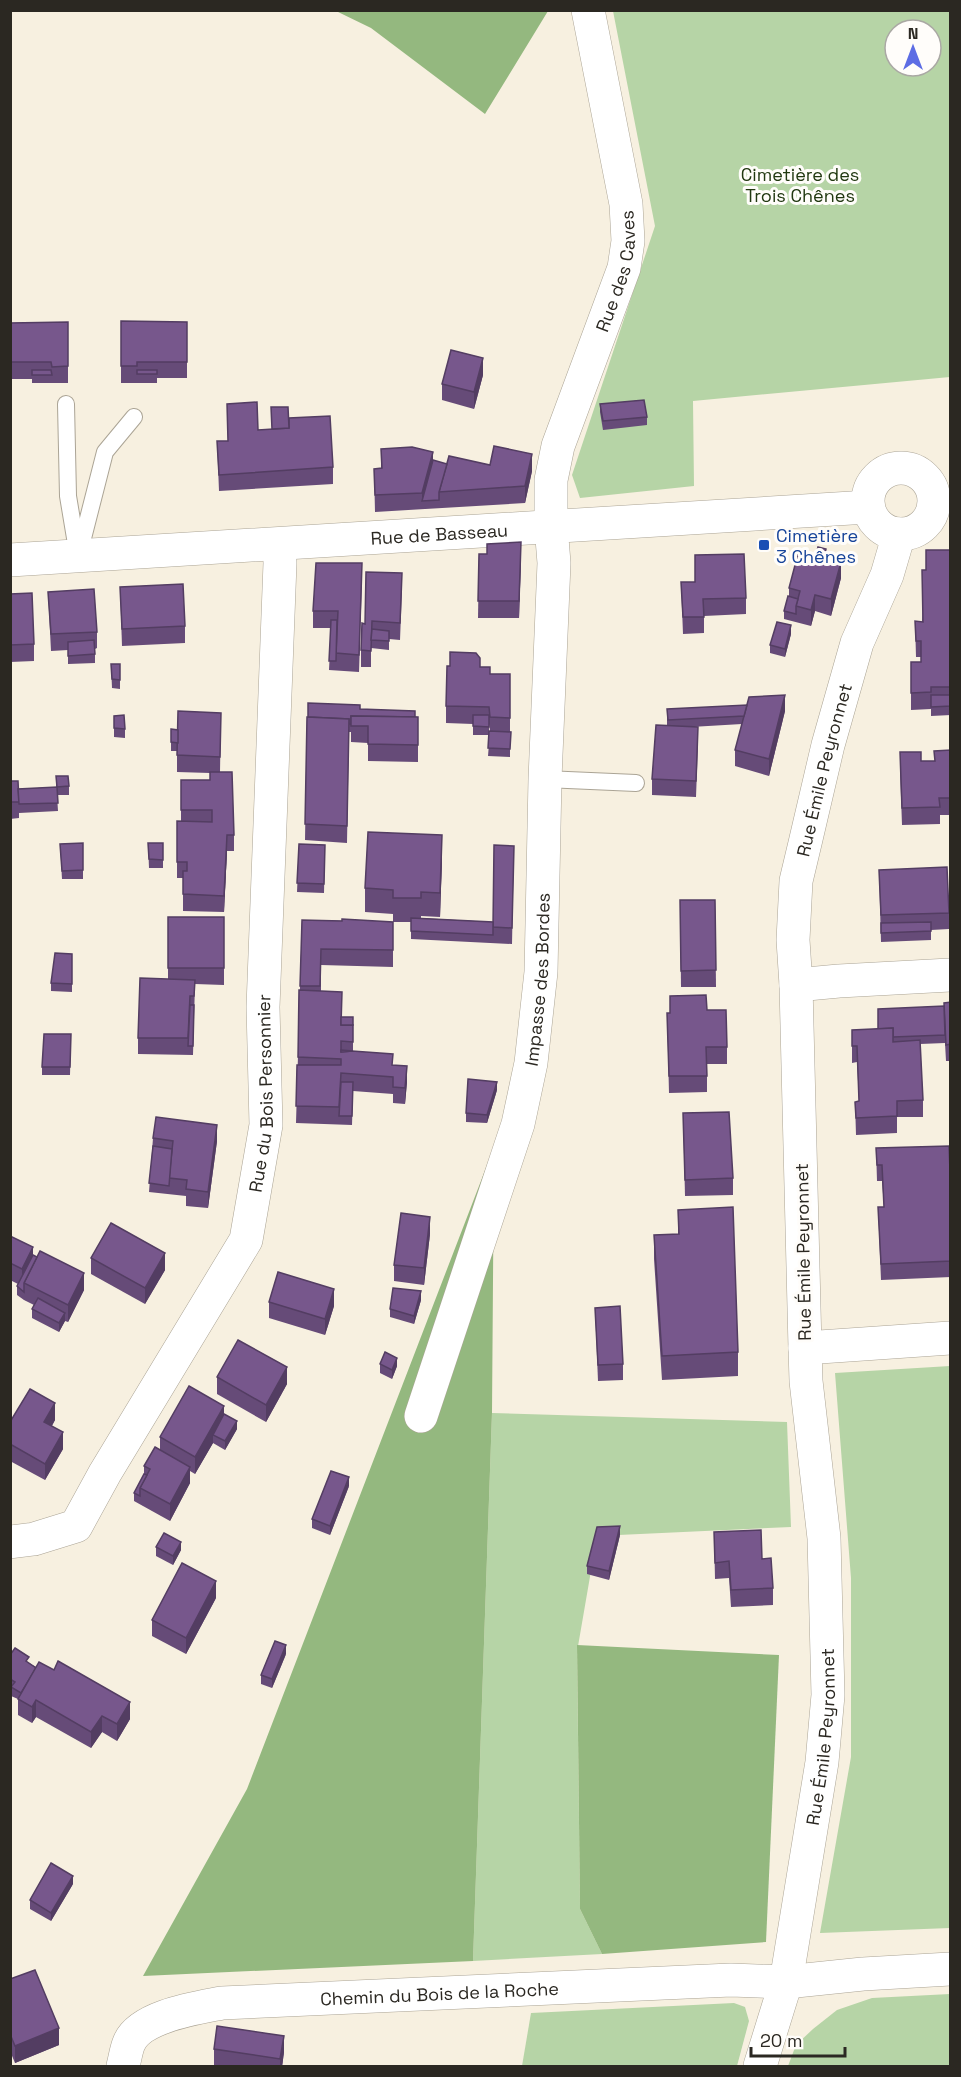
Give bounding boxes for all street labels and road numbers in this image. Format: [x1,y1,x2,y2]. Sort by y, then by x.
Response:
street label: Rue des Caves [590,210,640,335]
street label: Rue de Basseau [370,518,509,549]
street label: Rue Émile Peyronnet [791,681,856,859]
street label: Impasse des Bordes [519,893,554,1068]
street label: Rue du Bois Personnier [243,994,278,1194]
street label: Rue Émile Peyronnet [790,1163,816,1341]
street label: Rue Émile Peyronnet [800,1648,840,1827]
street label: Chemin du Bois de la Roche [320,1976,559,2010]

